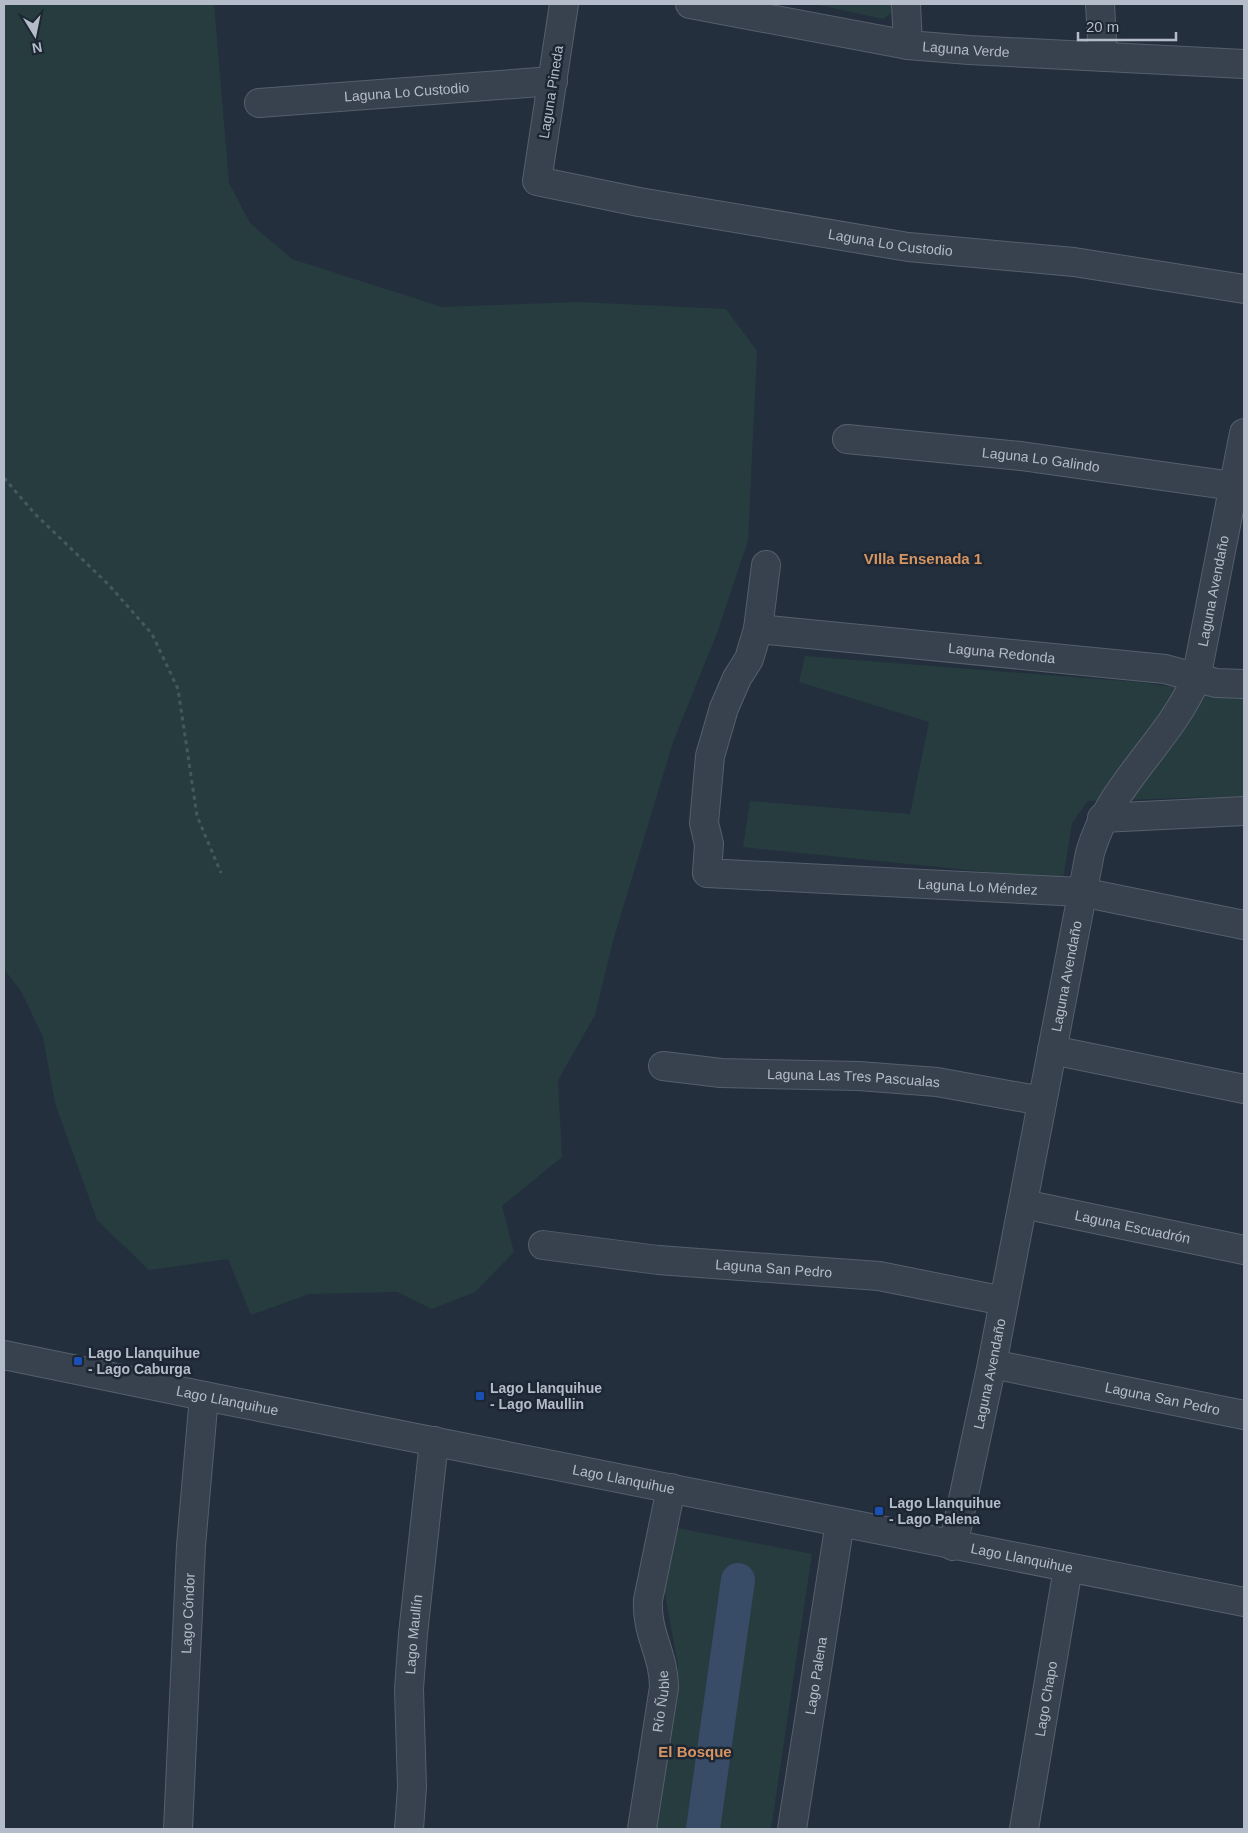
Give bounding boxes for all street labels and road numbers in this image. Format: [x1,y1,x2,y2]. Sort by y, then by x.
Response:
street label: Laguna Verde [922,38,1010,60]
street label: Laguna Pineda [536,44,566,140]
street label: Laguna Lo Custodio [343,79,470,105]
street label: Laguna Lo Custodio [827,226,954,259]
street label: Laguna Lo Galindo [981,444,1101,475]
street label: Laguna Avendaño [1195,534,1232,648]
street label: Laguna Redonda [948,640,1056,666]
street label: Laguna Lo Méndez [917,876,1038,898]
street label: Laguna Avendaño [1048,919,1085,1033]
street label: Laguna Las Tres Pascualas [767,1066,940,1090]
street label: Laguna Escuadrón [1073,1207,1192,1247]
street label: Laguna San Pedro [715,1256,833,1281]
street label: Laguna Avendaño [970,1317,1009,1431]
street label: Laguna San Pedro [1104,1379,1222,1418]
street label: Lago Llanquihue [175,1383,280,1419]
street label: Lago Llanquihue [571,1461,676,1497]
street label: Lago Llanquihue [970,1540,1075,1576]
street label: Lago Cóndor [178,1572,198,1654]
street label: Lago Maullín [402,1594,425,1675]
street label: Lago Palena [802,1636,830,1716]
street label: Lago Chapo [1032,1660,1060,1738]
street label: Río Ñuble [649,1669,672,1734]

